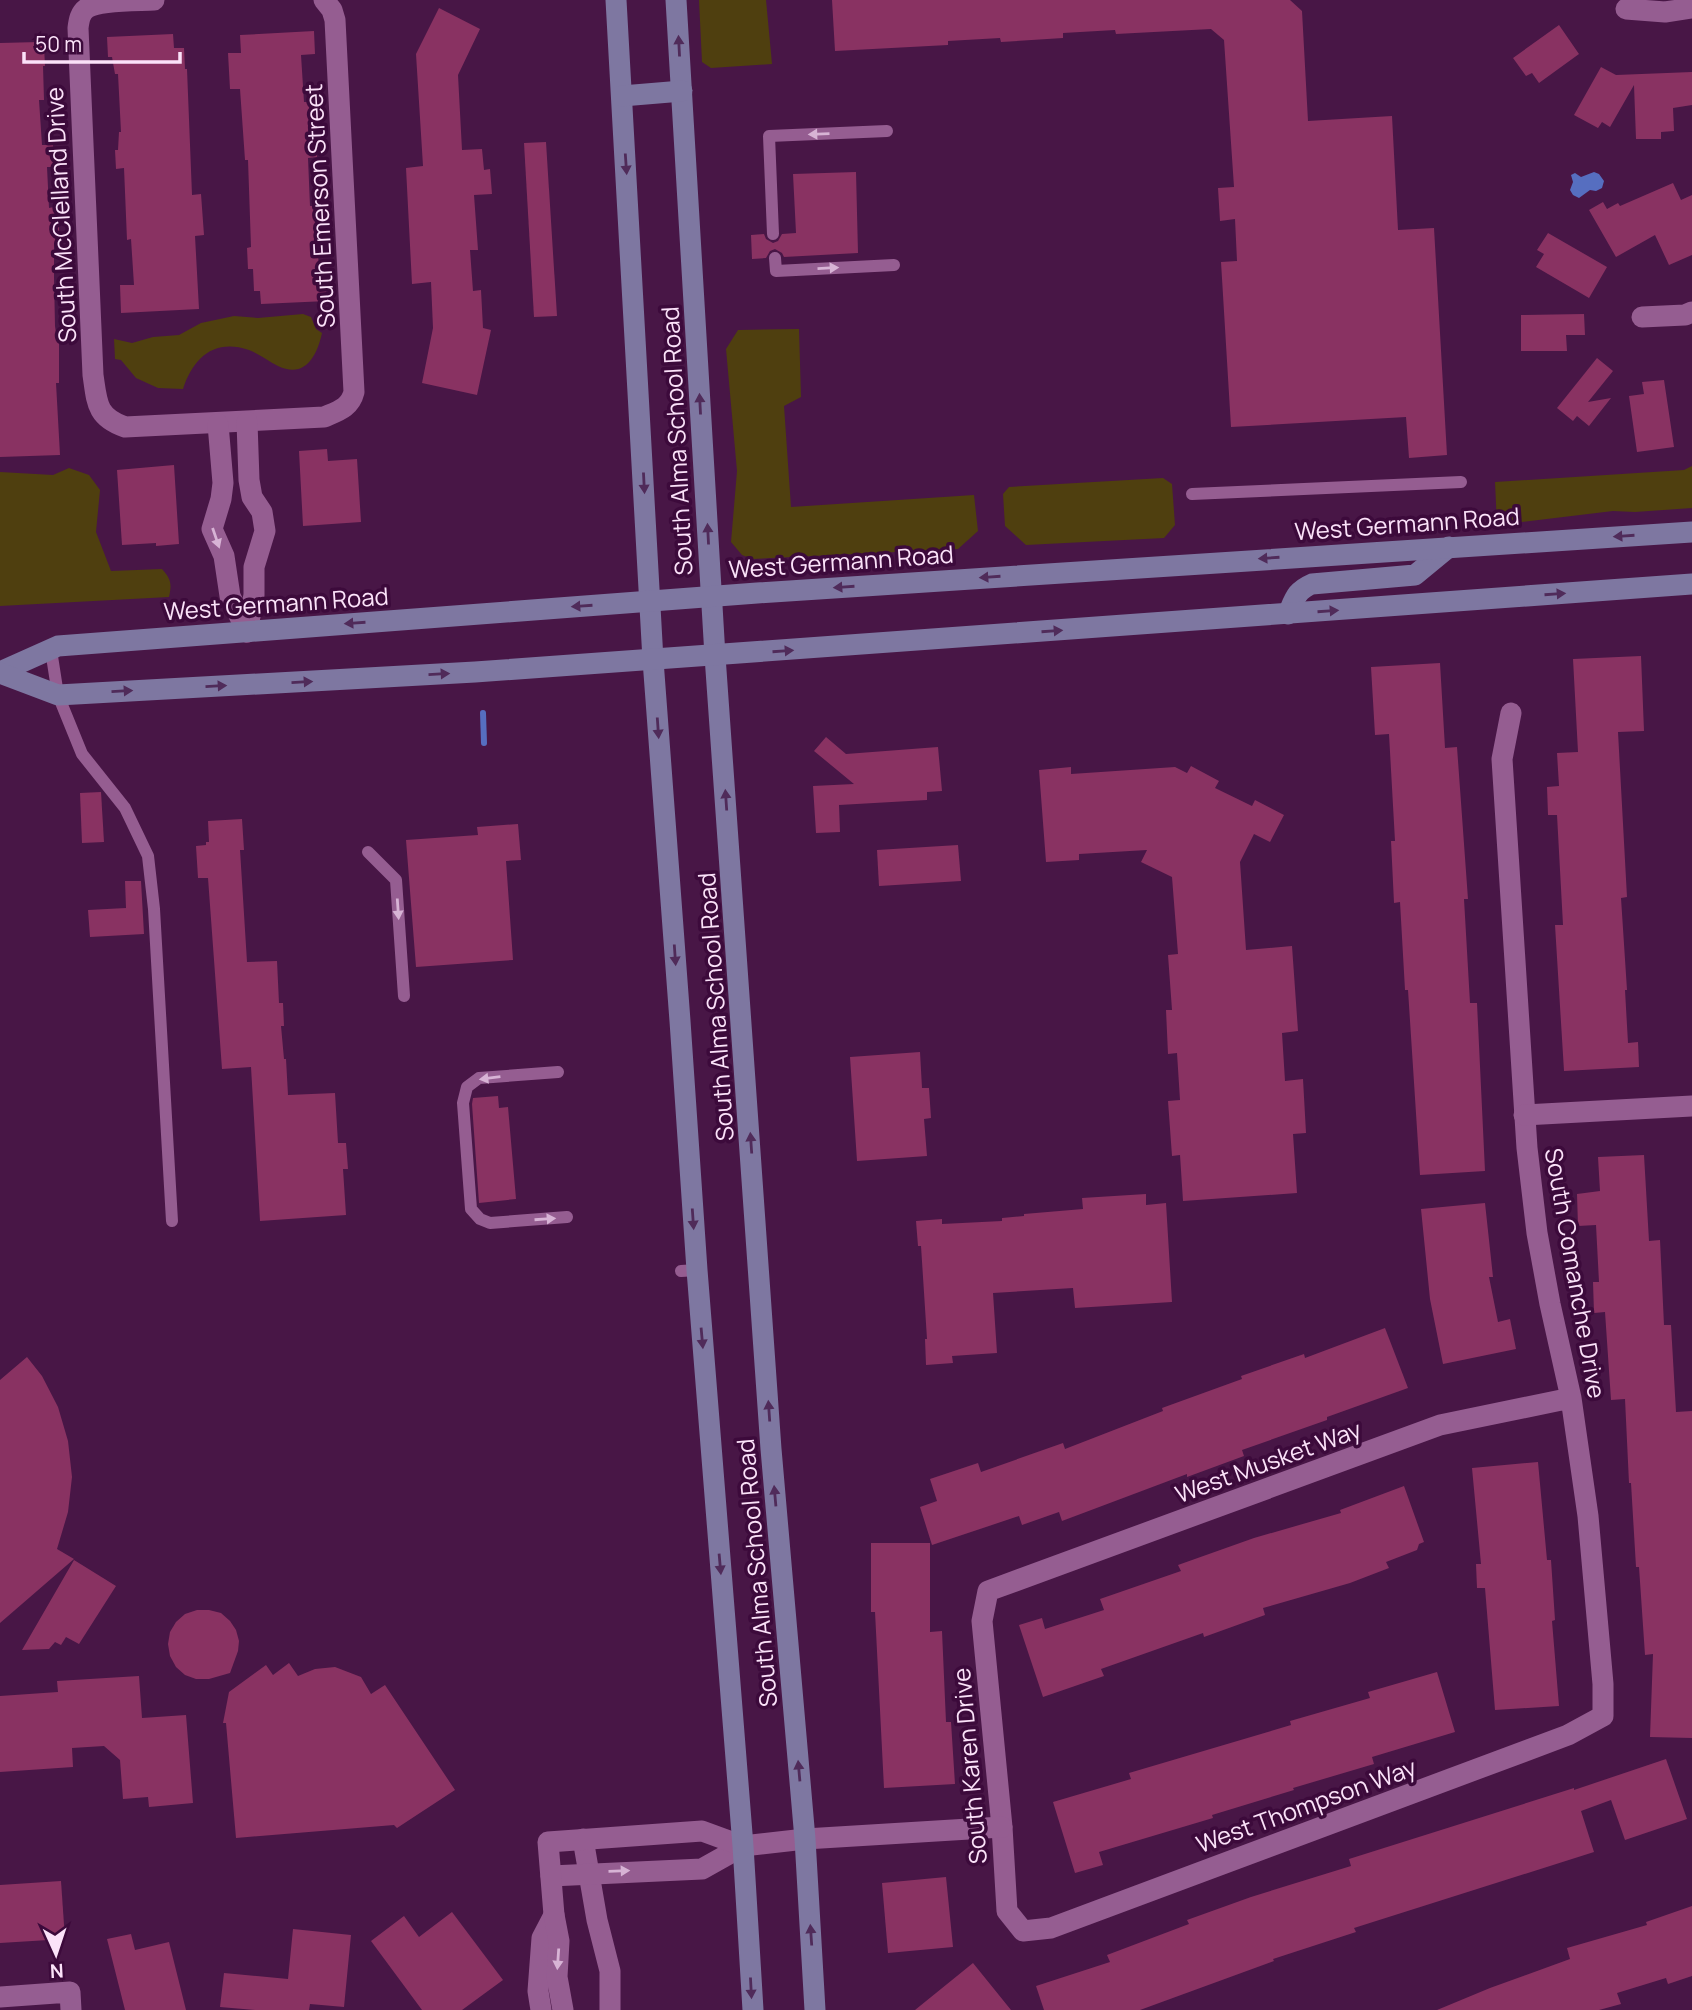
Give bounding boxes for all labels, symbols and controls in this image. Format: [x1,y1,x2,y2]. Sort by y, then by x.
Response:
scale bar [24,21,180,65]
text: 50 m [35,30,82,58]
one-way arrow [673,34,684,56]
street label: South Emerson Street [296,83,342,329]
street label: South McClelland Drive [37,86,83,344]
one-way arrow [808,128,830,139]
one-way arrow [620,154,631,176]
one-way arrow [818,263,840,274]
street label: South Alma School Road [652,306,700,576]
one-way arrow [695,393,706,415]
one-way arrow [639,473,650,495]
street label: West Germann Road [1293,499,1521,547]
one-way arrow [702,523,713,545]
one-way arrow [212,528,222,549]
one-way arrow [1613,531,1635,542]
street label: West Germann Road [727,537,955,585]
one-way arrow [1258,553,1280,564]
one-way arrow [979,572,1001,583]
street label: West Germann Road [162,579,390,627]
one-way arrow [832,582,854,593]
one-way arrow [1544,588,1566,599]
one-way arrow [571,601,593,612]
one-way arrow [1317,605,1339,616]
one-way arrow [344,618,366,629]
one-way arrow [1042,625,1064,636]
one-way arrow [772,645,794,656]
one-way arrow [428,669,450,680]
one-way arrow [291,676,313,687]
one-way arrow [206,681,228,692]
one-way arrow [111,686,133,697]
one-way arrow [653,717,664,739]
one-way arrow [720,788,731,810]
street label: South Alma School Road [689,872,741,1142]
one-way arrow [393,898,404,920]
one-way arrow [670,944,681,966]
one-way arrow [479,1072,501,1083]
one-way arrow [745,1132,756,1154]
street label: South Comanche Drive [1538,1145,1614,1401]
one-way arrow [688,1208,699,1230]
one-way arrow [534,1213,556,1224]
one-way arrow [697,1327,708,1349]
one-way arrow [763,1400,774,1422]
street label: West Musket Way [1170,1412,1366,1510]
street label: South Alma School Road [728,1437,784,1709]
one-way arrow [769,1485,780,1507]
one-way arrow [715,1554,726,1576]
street label: South Karen Drive [944,1667,994,1865]
street label: West Thompson Way [1191,1750,1421,1860]
one-way arrow [793,1760,804,1782]
one-way arrow [608,1866,630,1877]
north arrow [21,1919,91,1989]
one-way arrow [805,1924,816,1946]
one-way arrow [552,1948,563,1970]
text: N [49,1958,64,1984]
one-way arrow [746,1977,757,1999]

